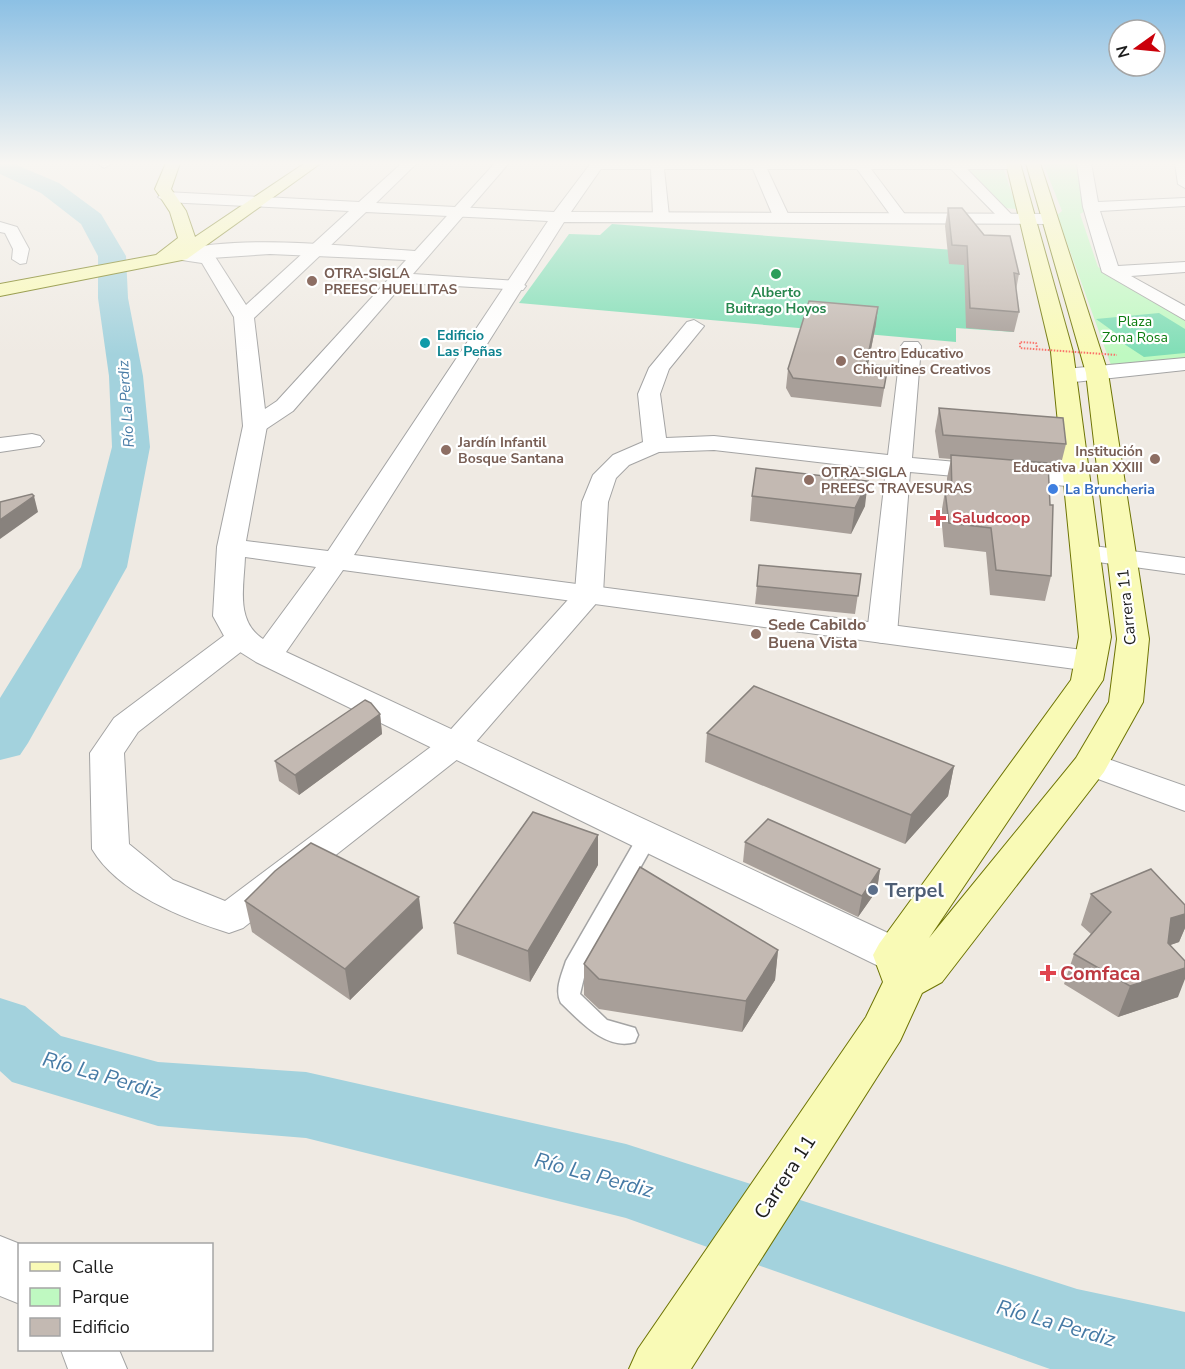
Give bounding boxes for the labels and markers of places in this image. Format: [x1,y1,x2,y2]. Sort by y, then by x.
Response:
place label: OTRA-SIGLA PREESC HUELLITAS [324,264,458,299]
marker: Alberto Buitrago Hoyos [769,267,783,281]
marker: OTRA-SIGLA PREESC HUELLITAS [305,274,319,288]
place label: Alberto Buitrago Hoyos [726,283,827,318]
place label: Edificio Las Peñas [437,326,502,361]
marker: Edificio Las Peñas [418,336,432,350]
place label: Centro Educativo Chiquitines Creativos [853,344,991,379]
marker: Centro Educativo Chiquitines Creativos [834,354,848,368]
place label: Jardín Infantil Bosque Santana [457,433,564,468]
place label: Institución Educativa Juan XXIII [1013,442,1143,477]
marker: Jardín Infantil Bosque Santana [439,443,453,457]
marker: Institución Educativa Juan XXIII [1148,452,1162,466]
place label: OTRA-SIGLA PREESC TRAVESURAS [821,463,972,498]
marker: OTRA-SIGLA PREESC TRAVESURAS [802,473,816,487]
place label: La Bruncheria [1065,480,1155,499]
marker: La Bruncheria [1046,482,1060,496]
place label: Saludcoop [952,507,1030,529]
marker: Saludcoop [929,509,947,527]
place label: Sede Cabildo Buena Vista [768,614,866,654]
marker: Sede Cabildo Buena Vista [749,627,763,641]
place label: Terpel [885,877,944,904]
marker: Terpel [866,883,880,897]
place label: Comfaca [1060,960,1140,987]
marker: Comfaca [1041,966,1055,980]

